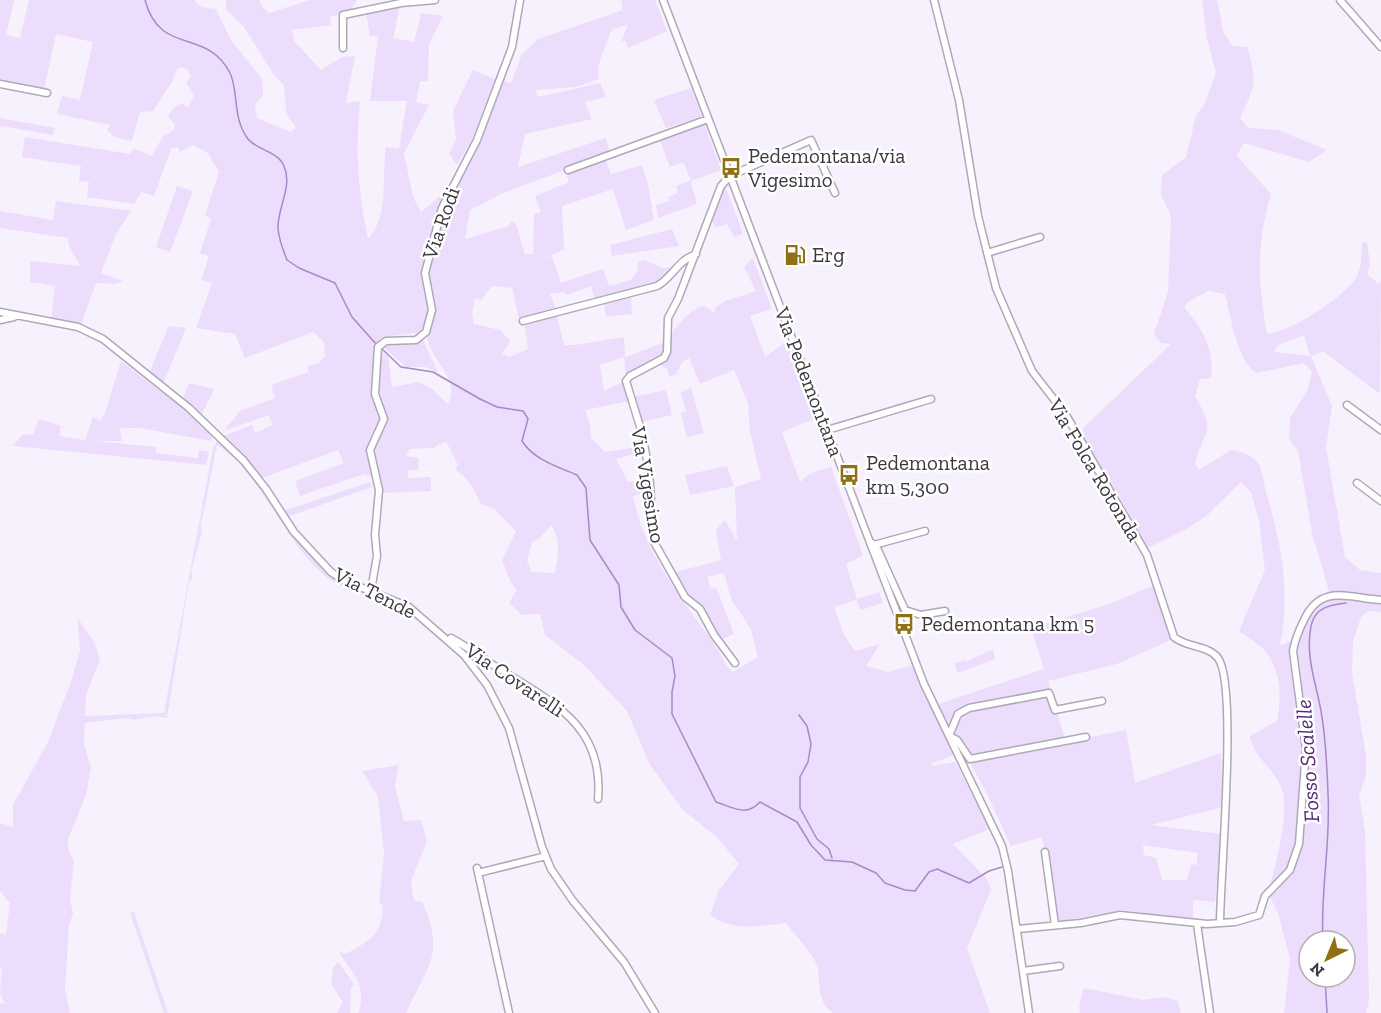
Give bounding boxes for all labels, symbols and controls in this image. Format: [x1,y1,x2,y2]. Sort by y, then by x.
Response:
place label: Pedemontana/via Vigesimo [747,143,905,192]
bus stop icon: Pedemontana/via Vigesimo [719,156,743,180]
street label: Via Rodi [416,183,465,263]
place label: Erg [812,242,845,267]
fuel station icon: Erg [783,243,807,267]
street label: Via Pedemontana [769,303,849,460]
street label: Via Folca Rotonda [1042,393,1148,546]
street label: Via Vigesimo [626,424,671,545]
place label: Pedemontana km 5,300 [866,450,990,499]
bus stop icon: Pedemontana km 5,300 [837,463,861,487]
street label: Via Tende [329,561,420,624]
place label: Pedemontana km 5 [921,611,1094,636]
bus stop icon: Pedemontana km 5 [892,612,916,636]
street label: Via Covarelli [460,637,570,722]
water label: Fosso Scalelle [1290,699,1325,823]
north arrow [1297,929,1357,989]
text: N [1306,959,1328,981]

